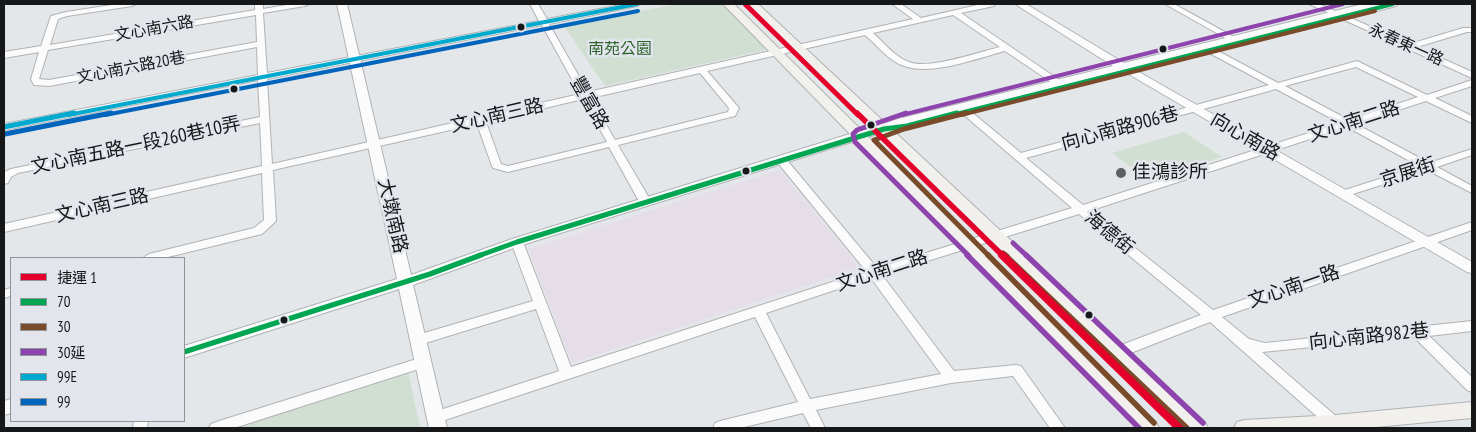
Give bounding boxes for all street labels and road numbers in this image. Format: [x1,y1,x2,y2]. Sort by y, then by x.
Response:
street label: 文心南六路 [113,13,195,45]
street label: 永春東一路 [1366,20,1446,70]
street label: 文心南六路20巷 [75,48,187,88]
street label: 豐富路 [565,73,613,133]
street label: 文心南三路 [448,94,546,138]
street label: 文心南二路 [1305,96,1403,148]
street label: 向心南路906巷 [1059,102,1181,156]
street label: 向心南路 [1206,108,1284,166]
street label: 文心南五路一段260巷10弄 [29,113,243,179]
street label: 京展街 [1377,153,1439,193]
street label: 大墩南路 [372,176,412,256]
street label: 文心南三路 [53,184,151,228]
street label: 海德街 [1080,206,1138,260]
street label: 文心南二路 [833,245,931,297]
street label: 文心南一路 [1245,261,1343,313]
street label: 向心南路982巷 [1308,319,1430,355]

